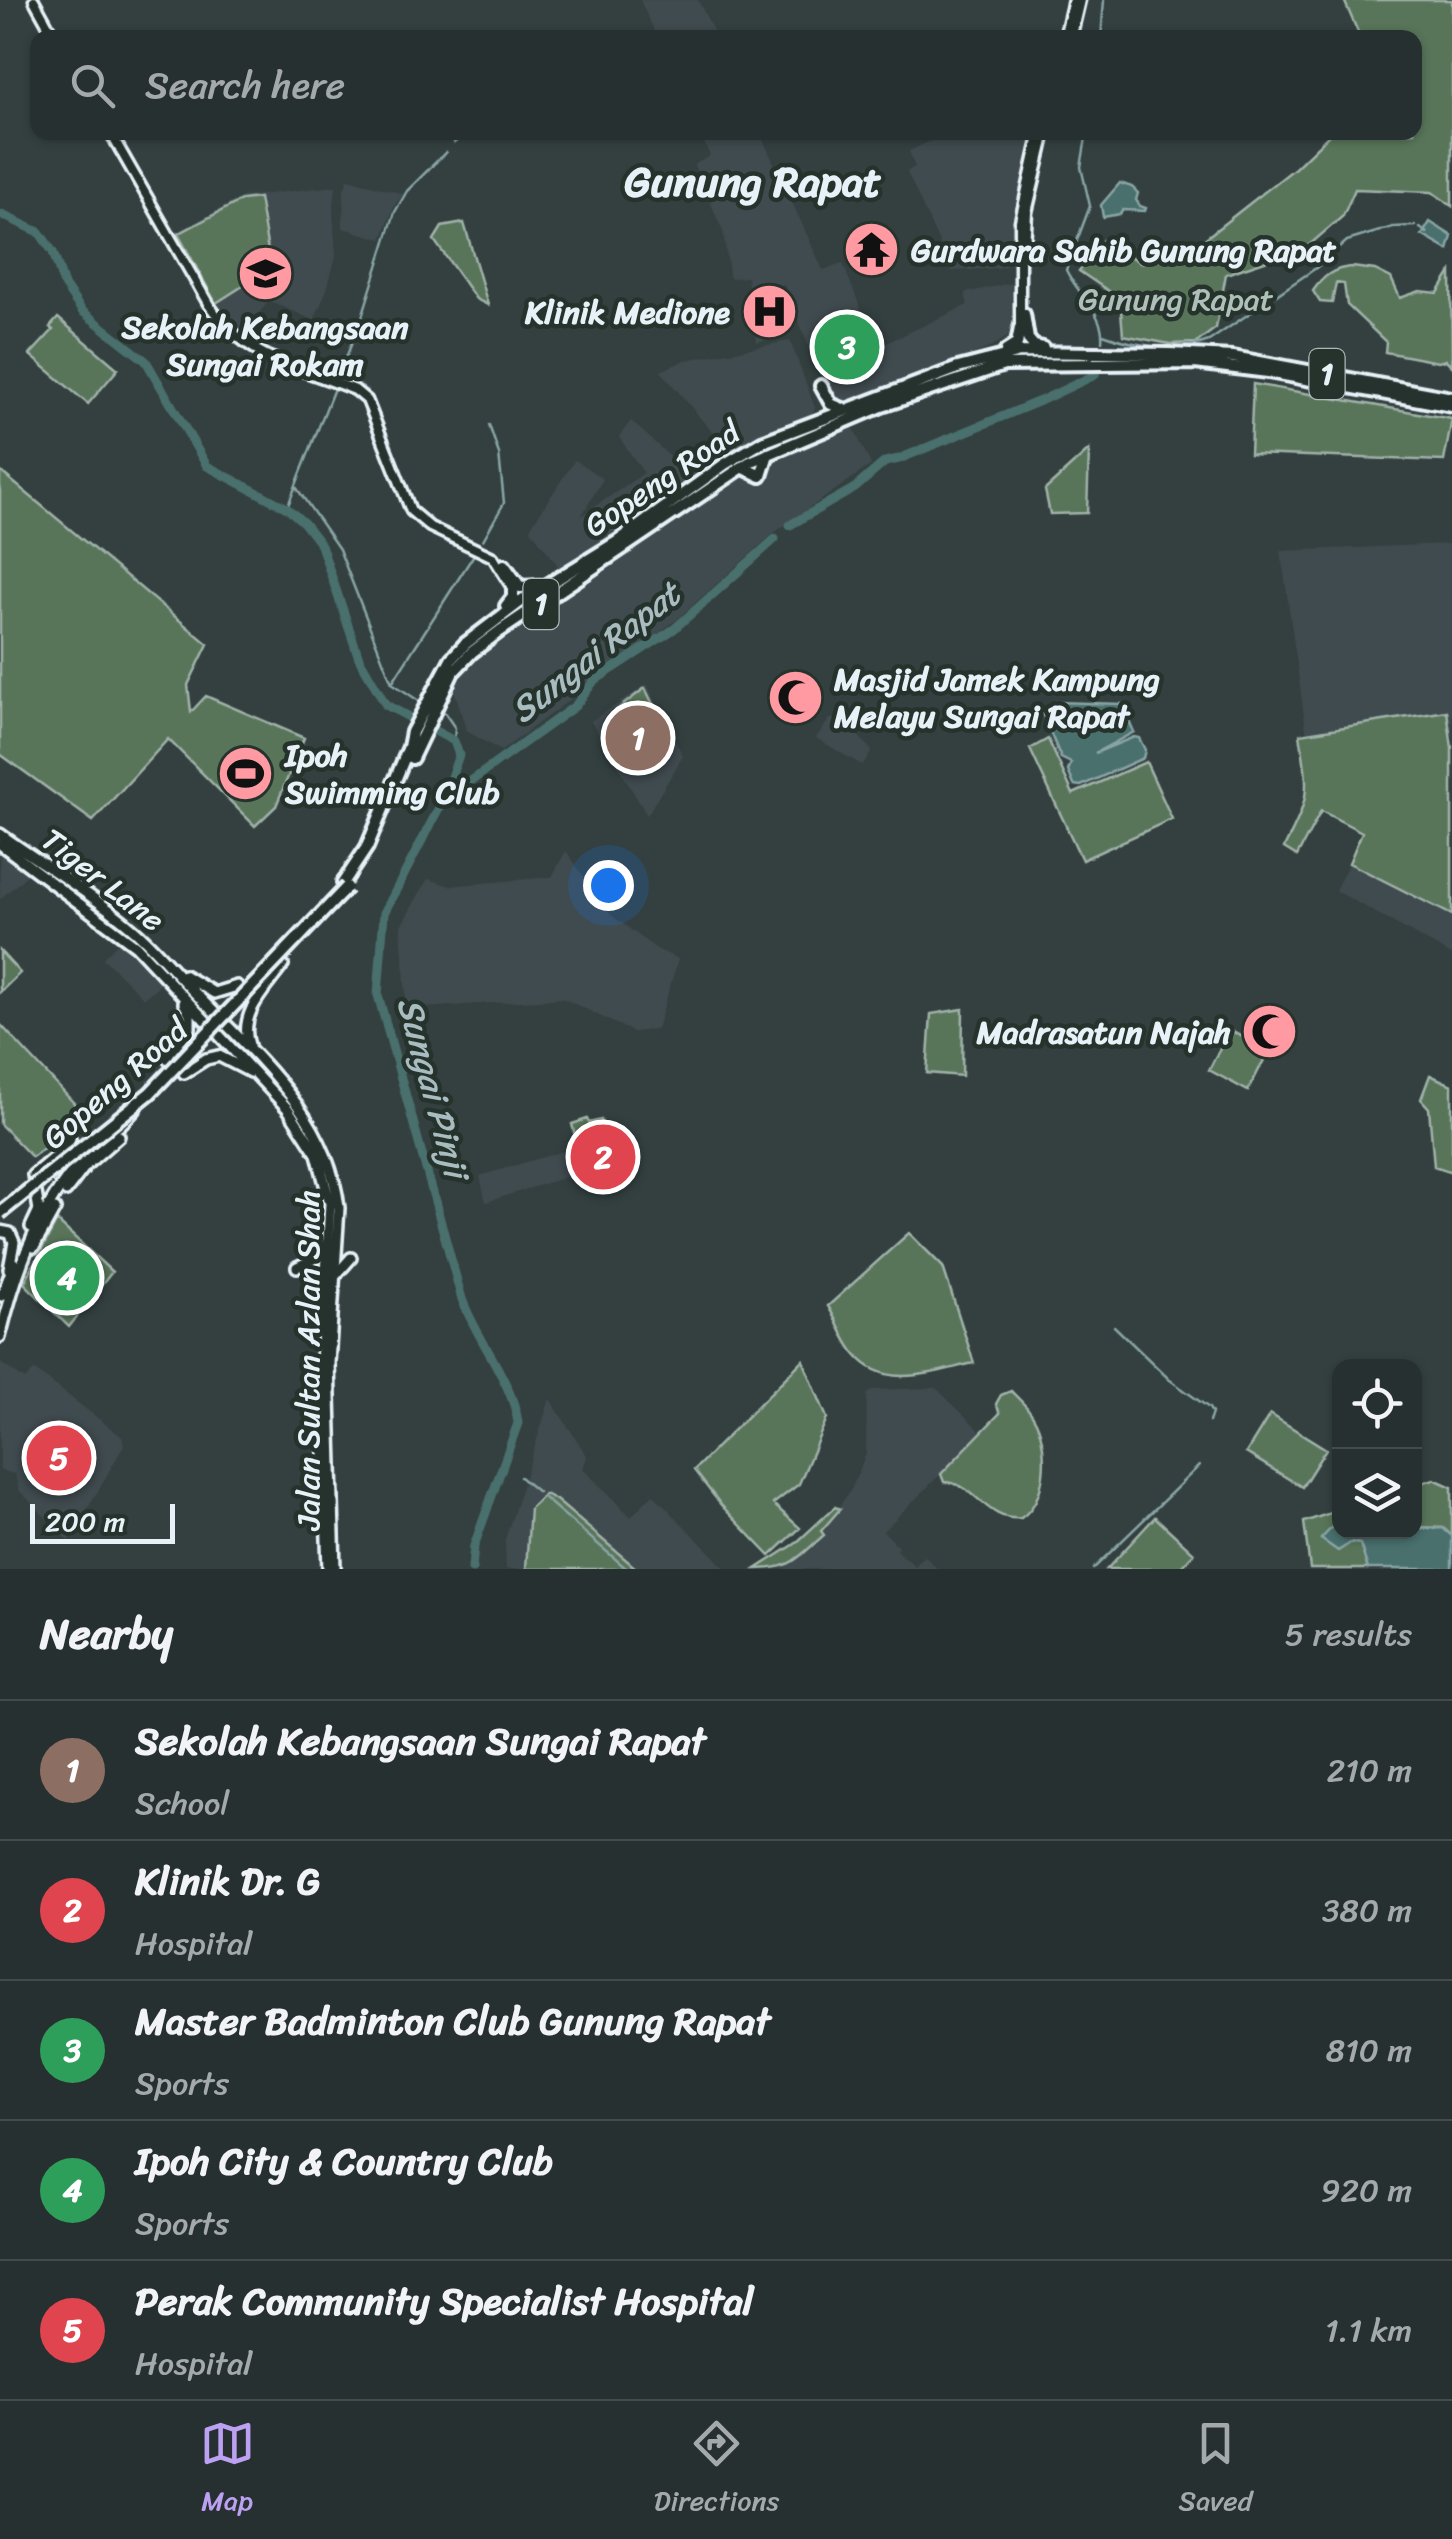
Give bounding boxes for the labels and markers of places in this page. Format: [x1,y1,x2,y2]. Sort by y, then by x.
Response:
temple icon: Gurdwara Sahib Gunung Rapat [842,220,902,280]
place label: Gurdwara Sahib Gunung Rapat [911,222,1337,279]
school or university icon: Sekolah Kebangsaan Sungai Rokam [235,243,295,303]
hospital icon: Klinik Medione [739,282,799,342]
place label: Klinik Medione [524,284,731,341]
place label: Sekolah Kebangsaan Sungai Rokam [120,299,409,393]
pin: 3 [814,310,880,384]
place label: Masjid Jamek Kampung Melayu Sungai Rapat [833,651,1160,745]
mosque icon: Masjid Jamek Kampung Melayu Sungai Rapat [765,667,825,727]
pin: 1 [606,700,670,776]
place label: Ipoh Swimming Club [283,727,500,821]
sports icon: Ipoh Swimming Club [216,743,276,803]
mosque icon: Madrasatun Najah [1240,1002,1300,1062]
place label: Madrasatun Najah [975,1004,1231,1061]
pin: 2 [570,1120,636,1194]
pin: 4 [34,1240,100,1316]
pin: 5 [27,1420,92,1496]

